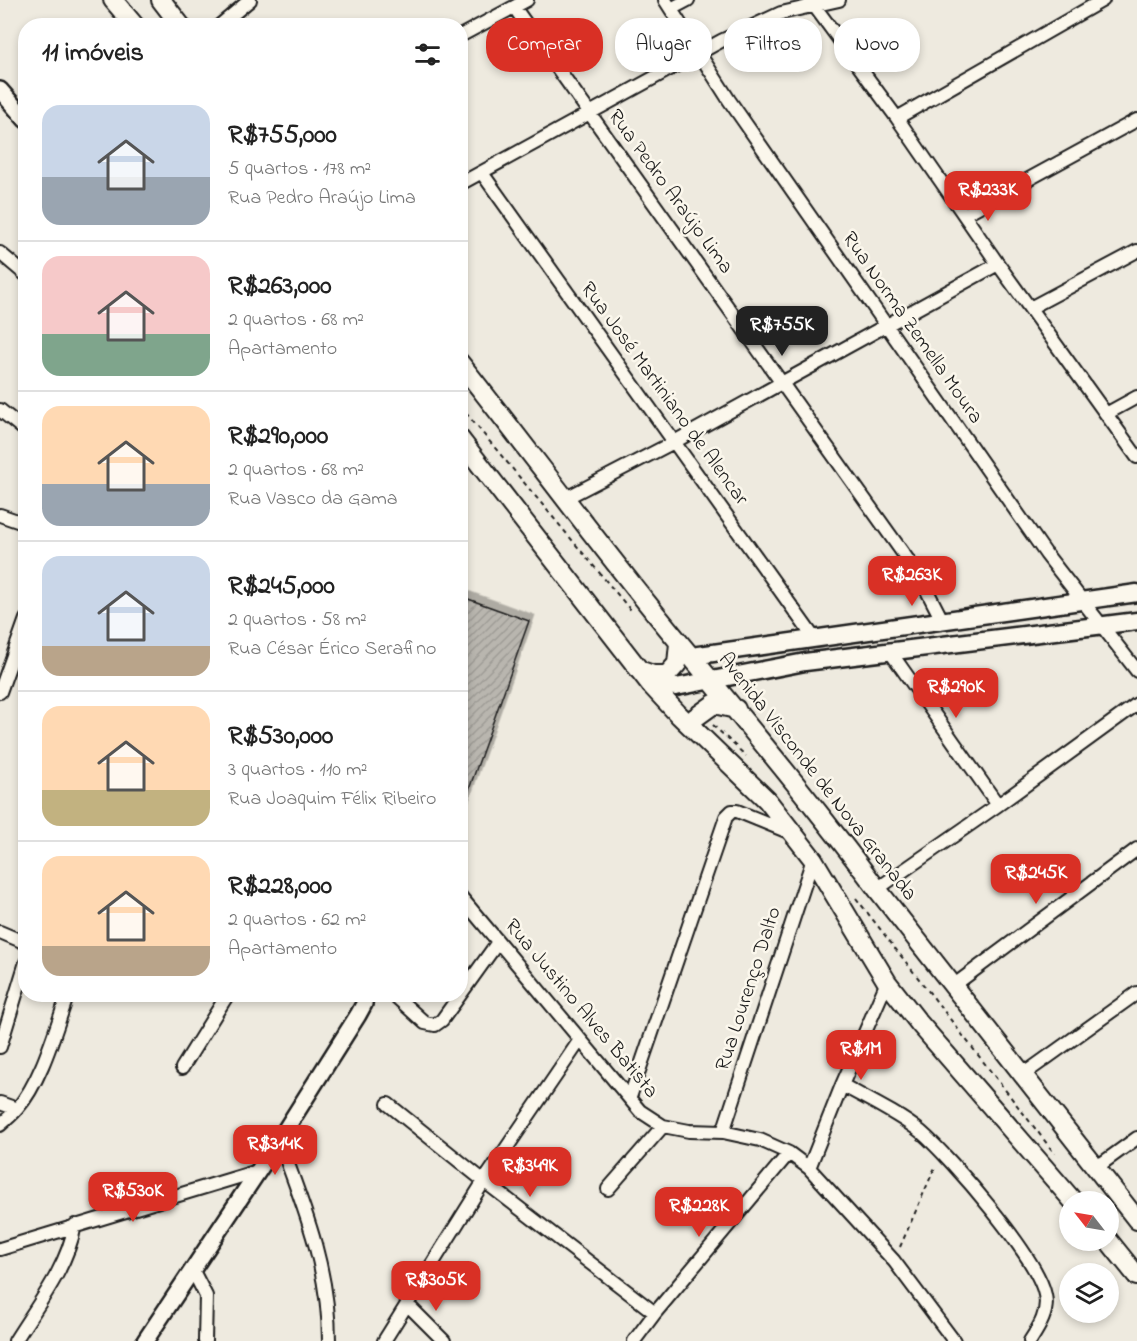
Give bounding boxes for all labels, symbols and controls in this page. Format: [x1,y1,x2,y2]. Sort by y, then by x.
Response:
chip: Comprar [486,18,603,72]
chip: Alugar [615,18,712,72]
chip: Filtros [724,18,822,72]
chip: Novo [834,18,920,72]
text: 11 imóveis [42,35,144,73]
icon: filters [411,38,444,71]
street label: Rua Pedro Araújo Lima [600,103,740,281]
text: R$755,000 [228,117,337,155]
icon: home [90,129,162,201]
text: 5 quartos · 178 m² [228,155,371,184]
pin: R$233K [939,171,1037,222]
text: R$233K [958,176,1018,205]
text: Rua Pedro Araújo Lima [228,184,416,213]
street label: Rua Norma Zemella Moura [834,226,990,430]
text: R$263,000 [228,268,331,306]
street label: Rua José Martiniano de Alencar [573,276,756,512]
icon: home [90,280,162,352]
text: 2 quartos · 68 m² [228,306,364,335]
pin: R$755K [733,306,831,357]
text: R$755K [750,311,814,340]
text: Apartamento [228,335,337,364]
text: R$290,000 [228,418,328,456]
icon: home [90,430,162,502]
text: 2 quartos · 68 m² [228,456,364,485]
text: Rua Vasco da Gama [228,485,398,514]
pin: R$263K [863,556,961,607]
text: R$263K [882,561,942,590]
text: R$245,000 [228,568,335,606]
icon: home [90,580,162,652]
text: 2 quartos · 58 m² [228,606,367,635]
text: Rua César Érico Serafino [228,635,437,664]
street label: Avenida Visconde de Nova Granada [710,646,924,908]
pin: R$290K [907,668,1005,719]
text: R$290K [927,673,985,702]
text: R$530,000 [228,718,333,756]
icon: home [90,730,162,802]
text: 3 quartos · 110 m² [228,756,367,785]
text: Rua Joaquim Félix Ribeiro [228,785,436,814]
pin: R$245K [987,854,1085,905]
text: R$245K [1005,859,1067,888]
text: R$228,000 [228,868,332,906]
icon: home [90,880,162,952]
street label: Rua Lourenço Dalto [708,903,790,1075]
text: 2 quartos · 62 m² [228,906,366,935]
street label: Rua Justino Alves Batista [497,913,665,1105]
text: Apartamento [228,935,337,964]
pin: R$1M [825,1030,897,1081]
text: R$1M [840,1035,882,1064]
pin: R$314K [226,1125,324,1176]
text: R$314K [247,1130,303,1159]
pin: R$349K [481,1147,579,1198]
text: R$349K [502,1152,558,1181]
pin: R$530K [84,1172,182,1223]
text: R$530K [102,1177,164,1206]
pin: R$228K [650,1187,748,1238]
north arrow [1059,1191,1119,1251]
map controls [1059,1191,1119,1323]
text: R$228K [669,1192,729,1221]
pin: R$305K [387,1261,485,1312]
button: layers [1059,1263,1119,1323]
text: R$305K [405,1266,467,1295]

